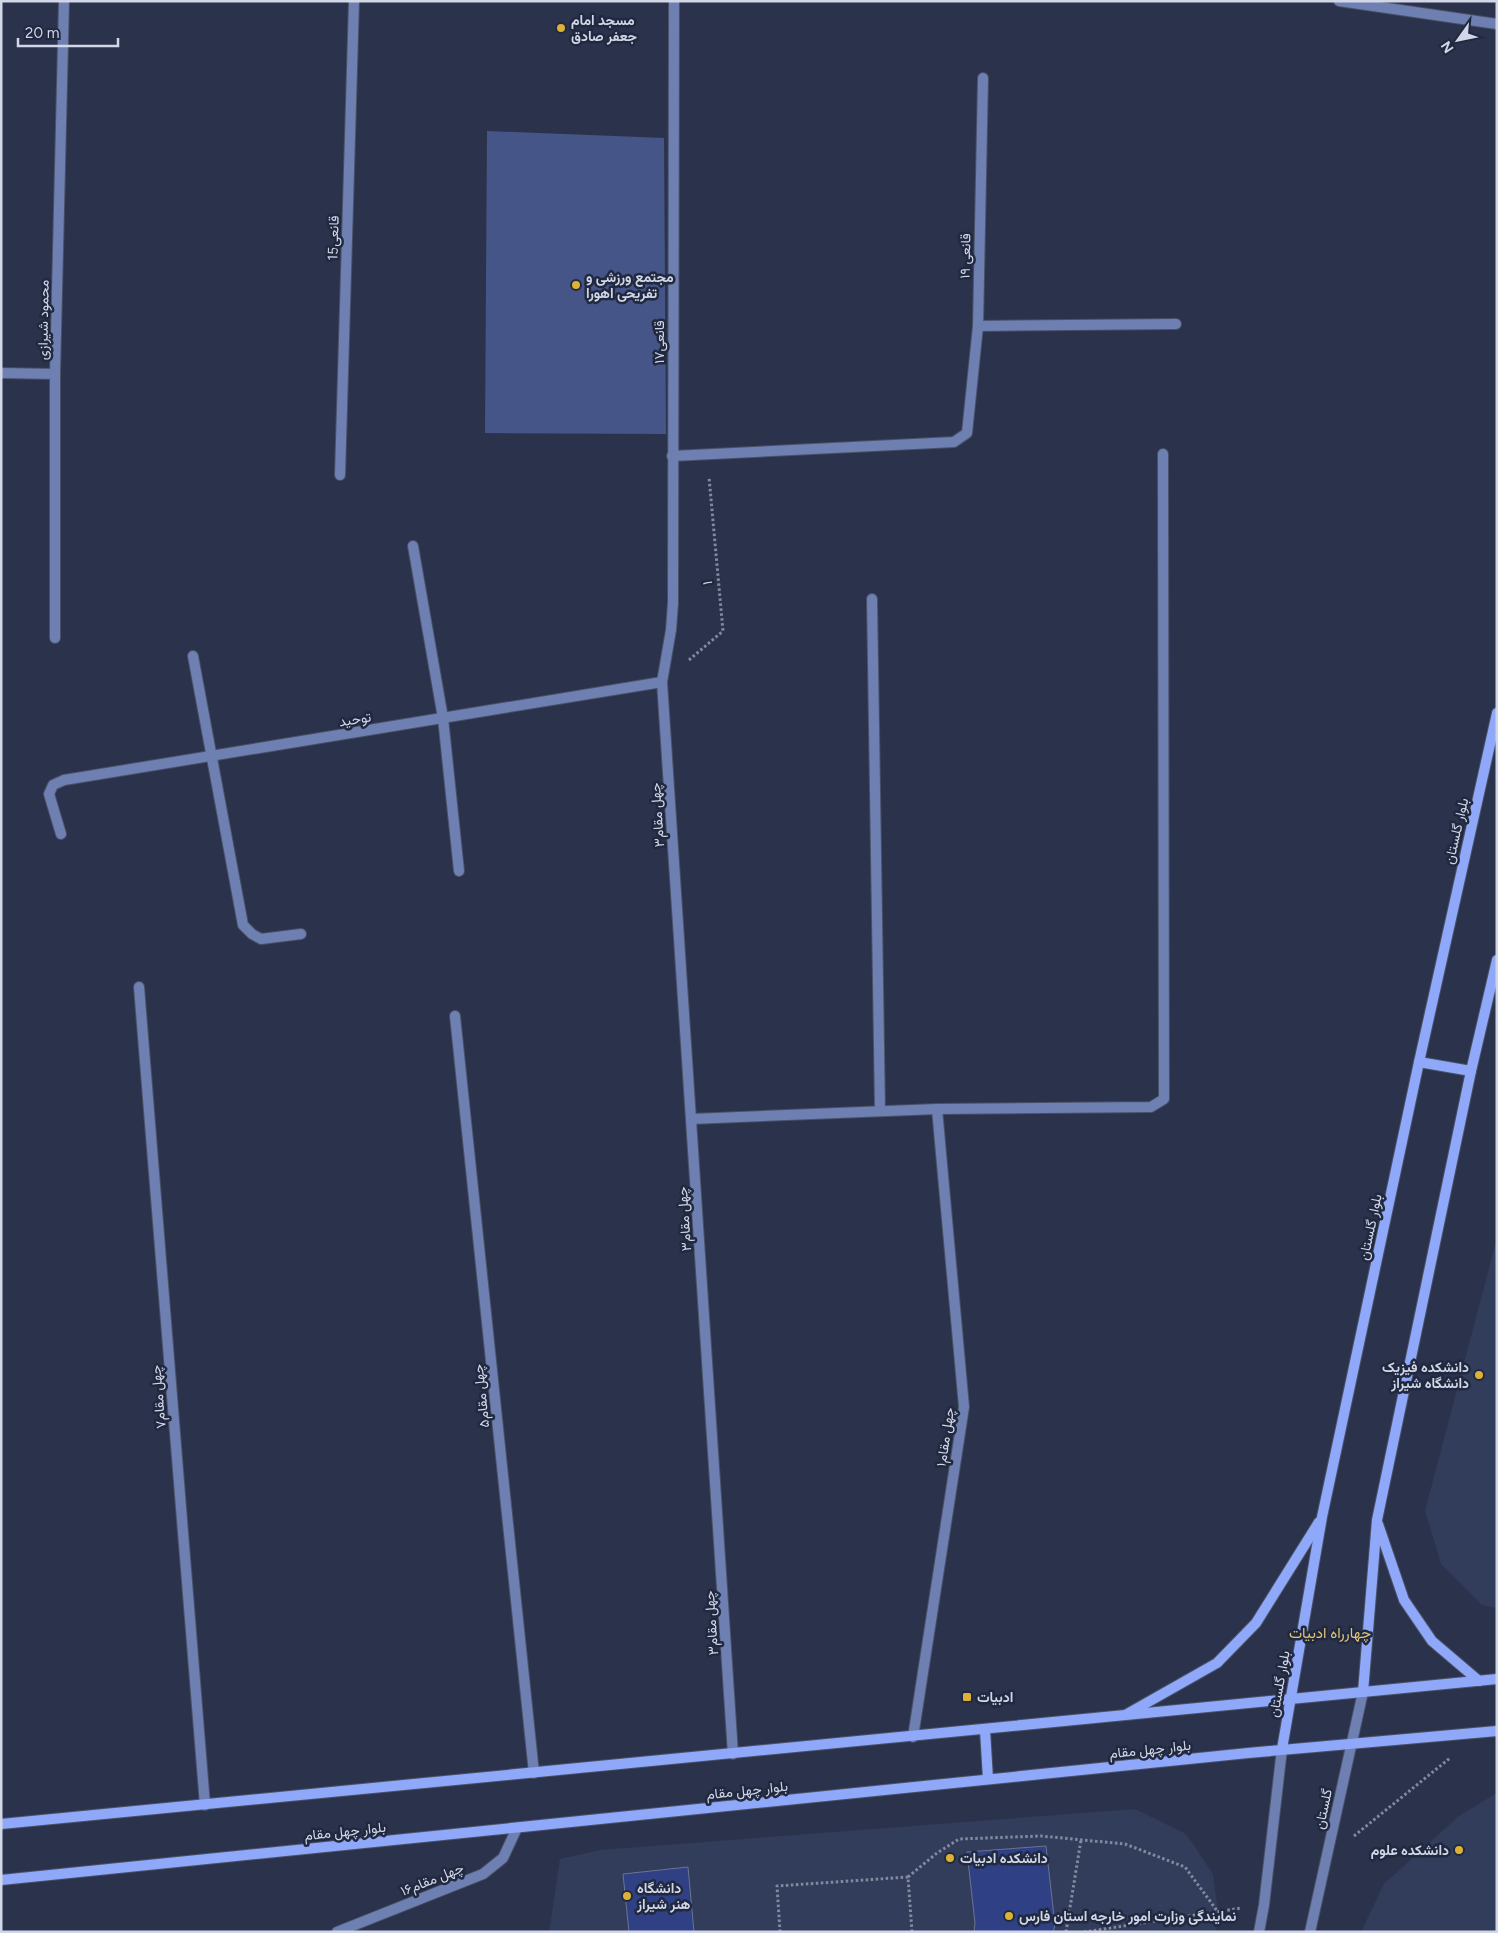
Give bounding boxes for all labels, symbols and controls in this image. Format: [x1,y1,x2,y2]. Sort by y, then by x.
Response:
place label: مسجد امام جعفر صادق [571,12,638,45]
scale bar [18,15,118,47]
north arrow [1433,15,1483,65]
marker: مسجد امام جعفر صادق [555,22,567,34]
text: 20 m [25,24,59,42]
text: N [1437,38,1458,56]
street label: 15قانعی [324,215,343,261]
street label: قانعی ۱۹ [957,233,974,279]
place label: مجتمع ورزشی و تفریحی اهورا [586,269,674,302]
marker: مجتمع ورزشی و تفریحی اهورا [570,279,582,291]
street label: محمود شیرازی [34,280,53,360]
street label: ۱۷قانعی [651,320,668,364]
street label: ۱ [699,580,716,586]
street label: توحید [338,709,372,730]
street label: چهل مقام۳ [647,782,669,848]
street label: بلوار گلستان [1441,796,1472,866]
street label: چهل مقام۳ [674,1186,696,1252]
street label: بلوار گلستان [1355,1192,1386,1262]
place label: دانشکده فیزیک دانشگاه شیراز [1382,1359,1469,1392]
street label: چهل مقام۵ [470,1363,494,1429]
street label: چهل مقام۷ [147,1364,171,1430]
marker: دانشکده فیزیک دانشگاه شیراز [1473,1369,1485,1381]
street label: چهل مقام۱ [933,1406,959,1468]
street label: چهل مقام۳ [701,1590,723,1656]
district label: چهارراه ادبیات [1289,1624,1371,1643]
street label: بلوار گلستان [1265,1649,1294,1719]
place label: ادبیات [977,1689,1013,1706]
marker: ادبیات [961,1691,973,1703]
street label: بلوار چهل مقام [1108,1737,1192,1763]
street label: بلوار چهل مقام [705,1778,789,1804]
street label: گلستان [1311,1787,1336,1831]
street label: بلوار چهل مقام [303,1819,387,1845]
place label: دانشکده علوم [1371,1842,1449,1859]
marker: دانشکده علوم [1453,1844,1465,1856]
place label: دانشکده ادبیات [960,1850,1048,1867]
marker: دانشکده ادبیات [944,1852,956,1864]
street label: چهل مقام۱۶ [398,1859,467,1901]
place label: دانشگاه هنر شيراز [636,1880,691,1913]
marker: دانشگاه هنر شيراز [621,1890,633,1902]
place label: نمایندگی وزارت امور خارجه استان فارس [1019,1908,1237,1925]
marker: نمایندگی وزارت امور خارجه استان فارس [1003,1910,1015,1922]

